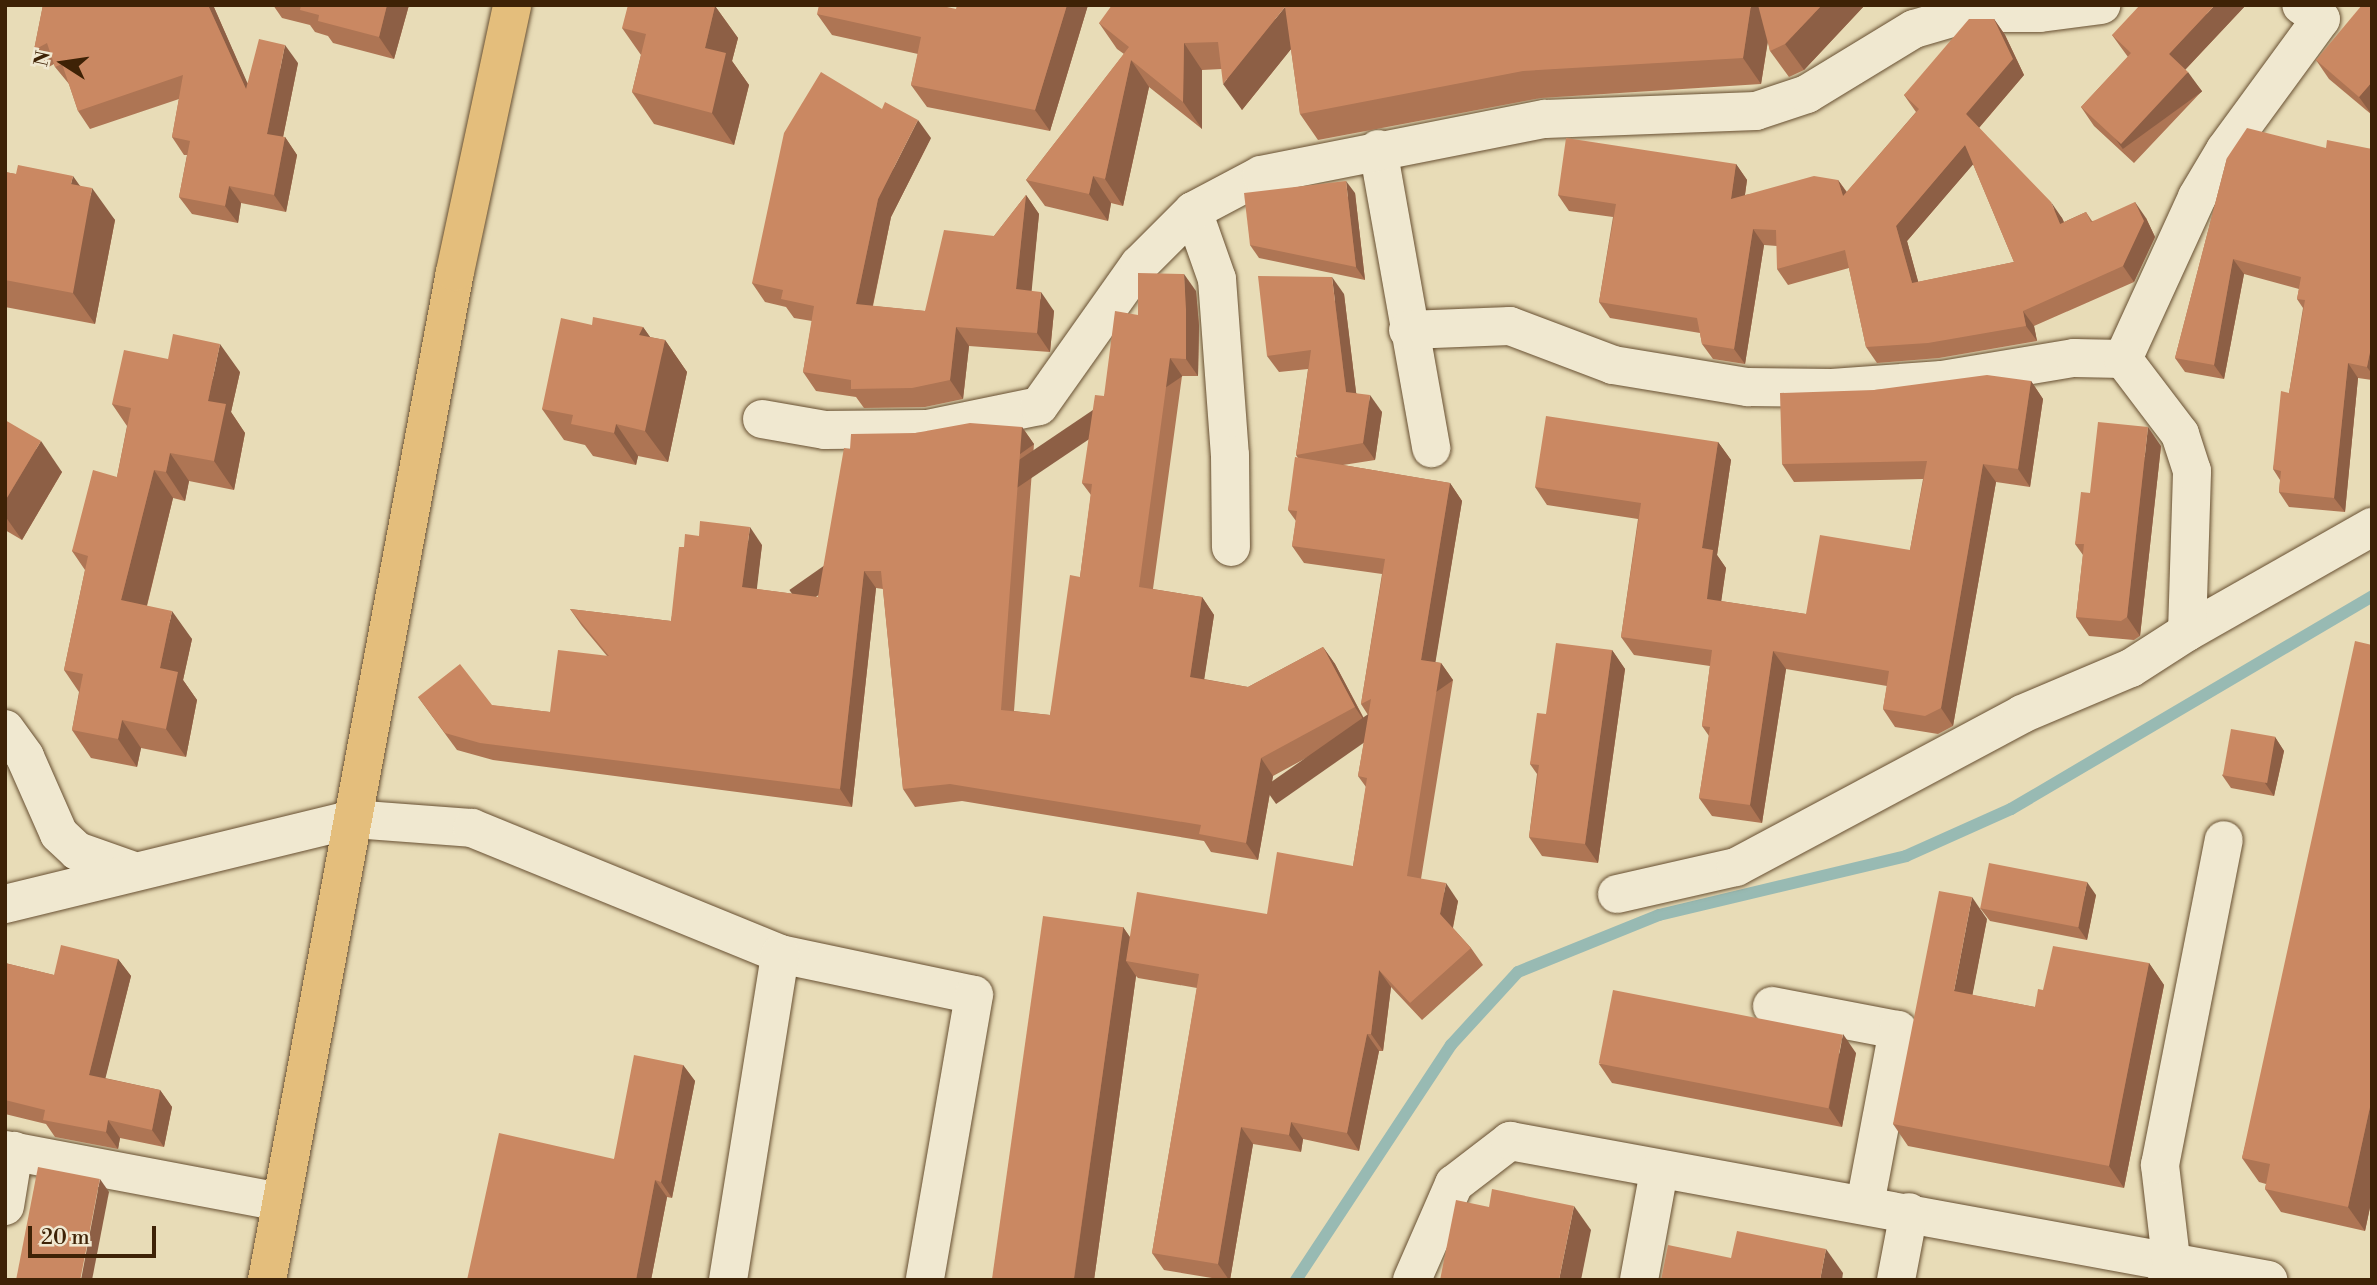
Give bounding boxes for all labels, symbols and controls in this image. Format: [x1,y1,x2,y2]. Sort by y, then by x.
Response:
north arrow [28,28,98,98]
text: N [29,49,56,68]
scale bar [32,1212,159,1256]
text: 20 m [41,1225,90,1251]

